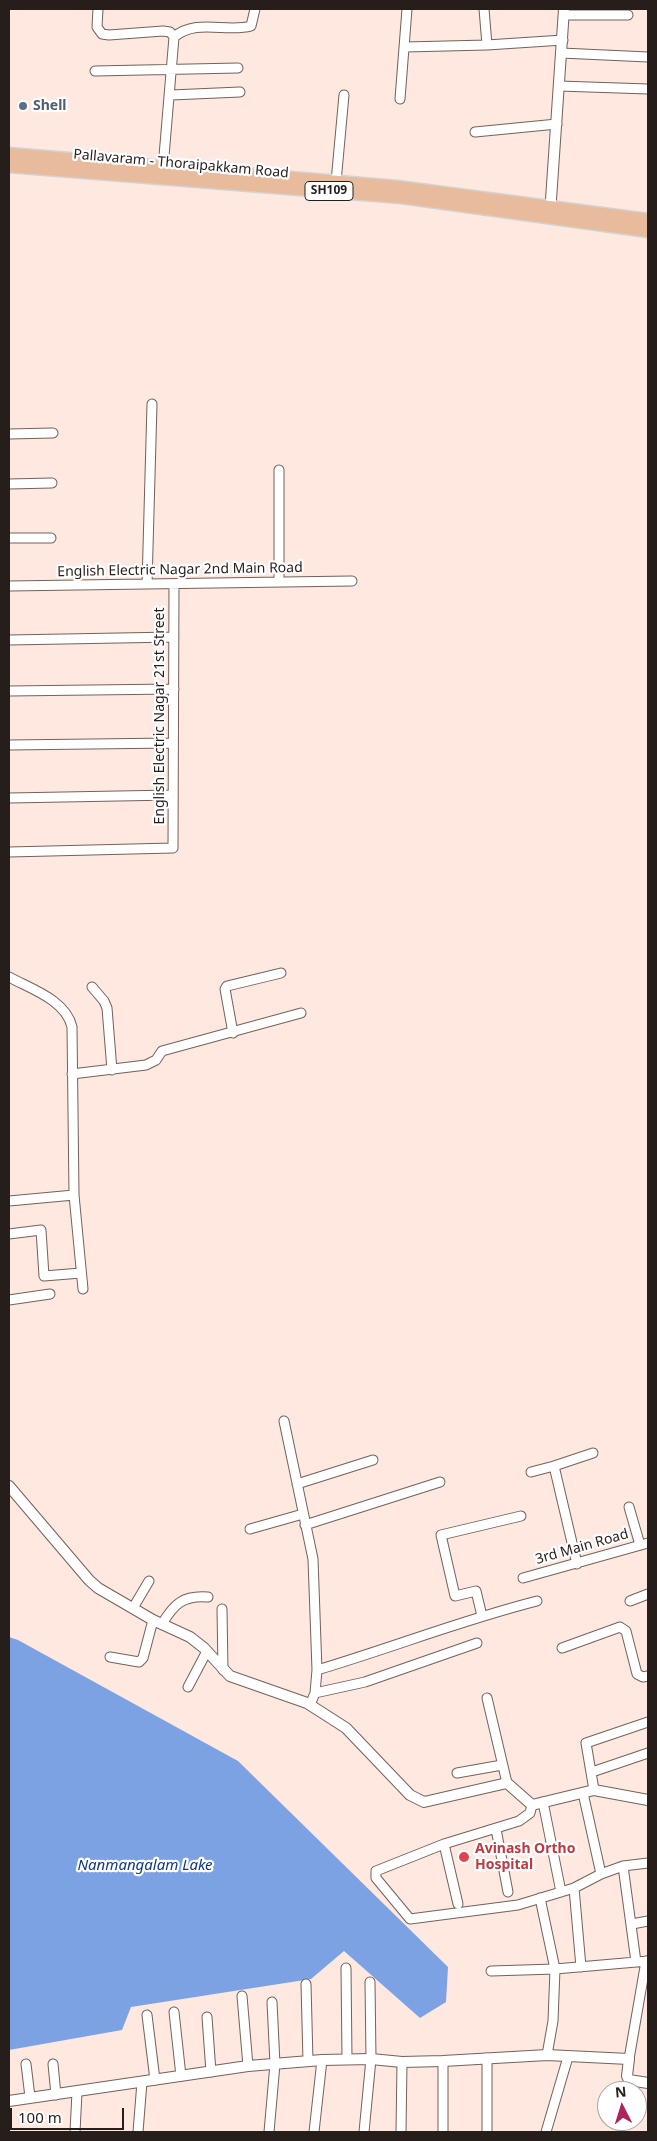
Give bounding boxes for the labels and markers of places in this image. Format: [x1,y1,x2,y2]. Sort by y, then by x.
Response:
place label: Shell [33,98,67,114]
marker: Shell [17,100,29,112]
place label: Avinash Ortho Hospital [475,1841,575,1874]
marker: Avinash Ortho Hospital [457,1850,471,1864]

